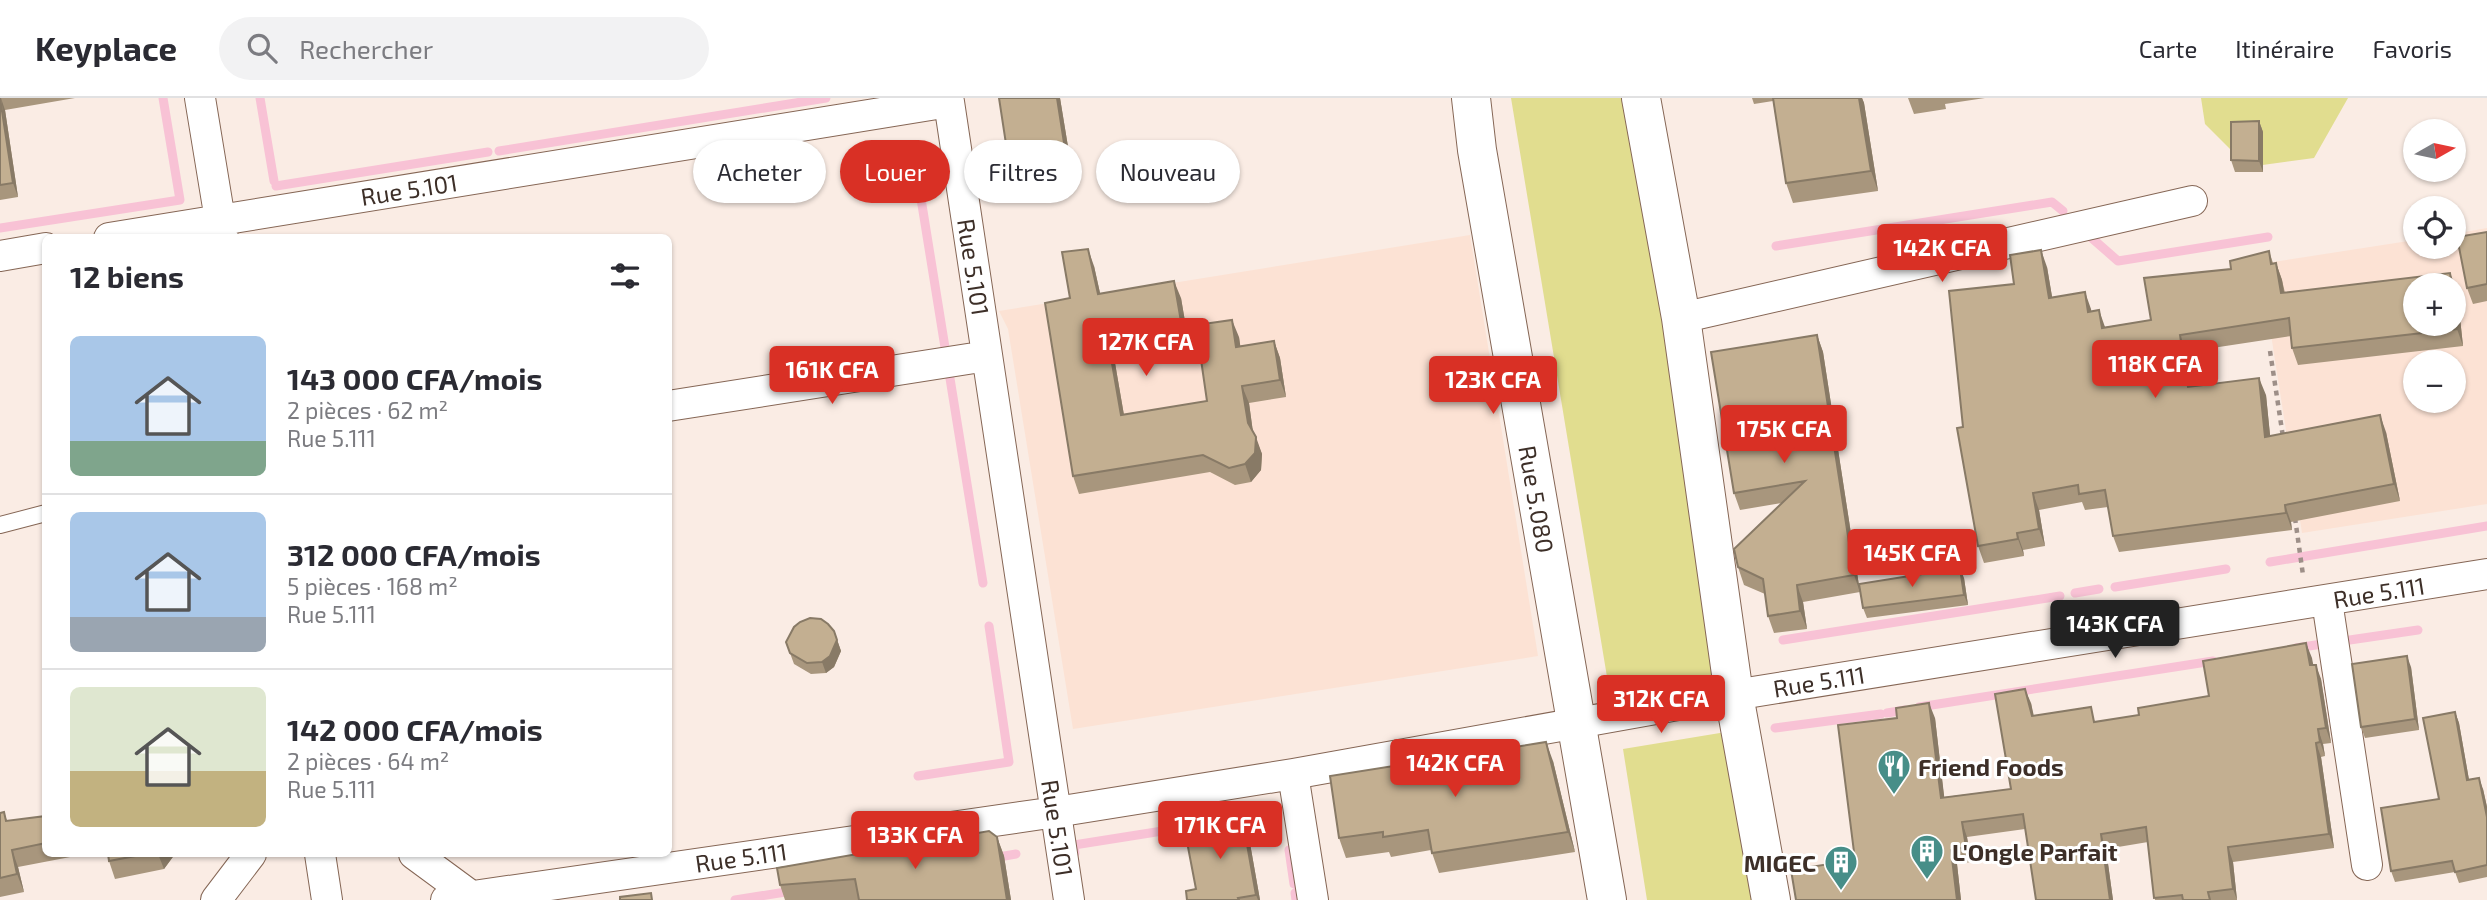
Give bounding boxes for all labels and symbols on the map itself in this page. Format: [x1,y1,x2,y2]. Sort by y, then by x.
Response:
north arrow [2403,119,2466,182]
street label: Rue 5.101 [359,167,459,211]
street label: Rue 5.101 [952,217,996,317]
pin: 142K CFA [1870,225,2014,284]
pin: 127K CFA [1074,318,1218,378]
pin: 118K CFA [2083,341,2227,400]
pin: 161K CFA [760,346,904,406]
pin: 123K CFA [1421,356,1565,416]
pin: 175K CFA [1712,406,1856,465]
street label: Rue 5.080 [1513,443,1561,555]
pin: 145K CFA [1840,530,1984,589]
street label: Rue 5.111 [2331,570,2427,614]
pin: 143K CFA [2043,601,2187,660]
street label: Rue 5.111 [1771,659,1867,703]
pin: 312K CFA [1589,676,1733,735]
pin: 142K CFA [1383,740,1527,799]
restaurant icon: Friend Foods [1875,747,1913,796]
place label: Friend Foods [1918,752,2064,781]
street label: Rue 5.101 [1036,778,1080,878]
pin: 171K CFA [1148,802,1292,861]
pin: 133K CFA [843,812,987,871]
building icon: L'Ongle Parfait [1908,832,1946,881]
street label: Rue 5.111 [693,836,789,878]
place label: L'Ongle Parfait [1952,837,2118,866]
building icon: MIGEC [1822,843,1860,892]
place label: MIGEC [1744,848,1816,877]

